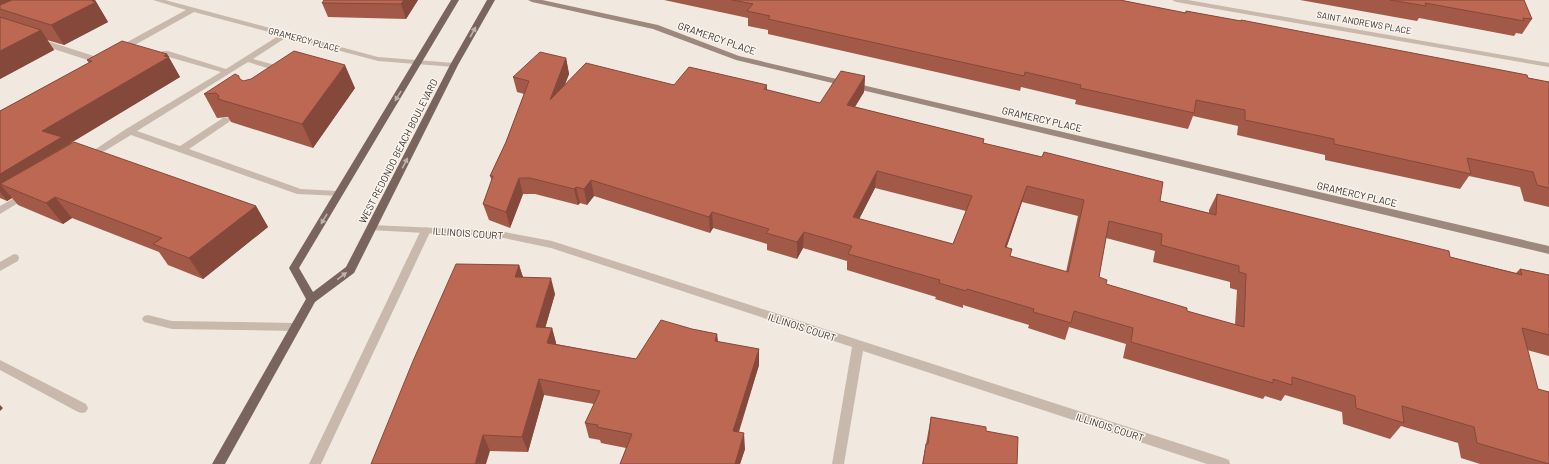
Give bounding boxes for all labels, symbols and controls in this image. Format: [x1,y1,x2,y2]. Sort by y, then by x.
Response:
street label: SAINT ANDREWS PLACE [1316,9,1412,36]
street label: GRAMERCY PLACE [676,19,758,57]
street label: GRAMERCY PLACE [267,25,341,54]
one-way arrow [469,26,476,38]
street label: WEST REDONDO BEACH BOULEVARD [356,77,440,225]
one-way arrow [395,90,402,102]
street label: GRAMERCY PLACE [1001,104,1083,134]
one-way arrow [402,158,408,169]
street label: GRAMERCY PLACE [1316,179,1398,209]
one-way arrow [320,213,327,225]
street label: ILLINOIS COURT [432,225,504,241]
one-way arrow [337,272,347,280]
street label: ILLINOIS COURT [767,310,838,344]
street label: ILLINOIS COURT [1075,410,1146,444]

